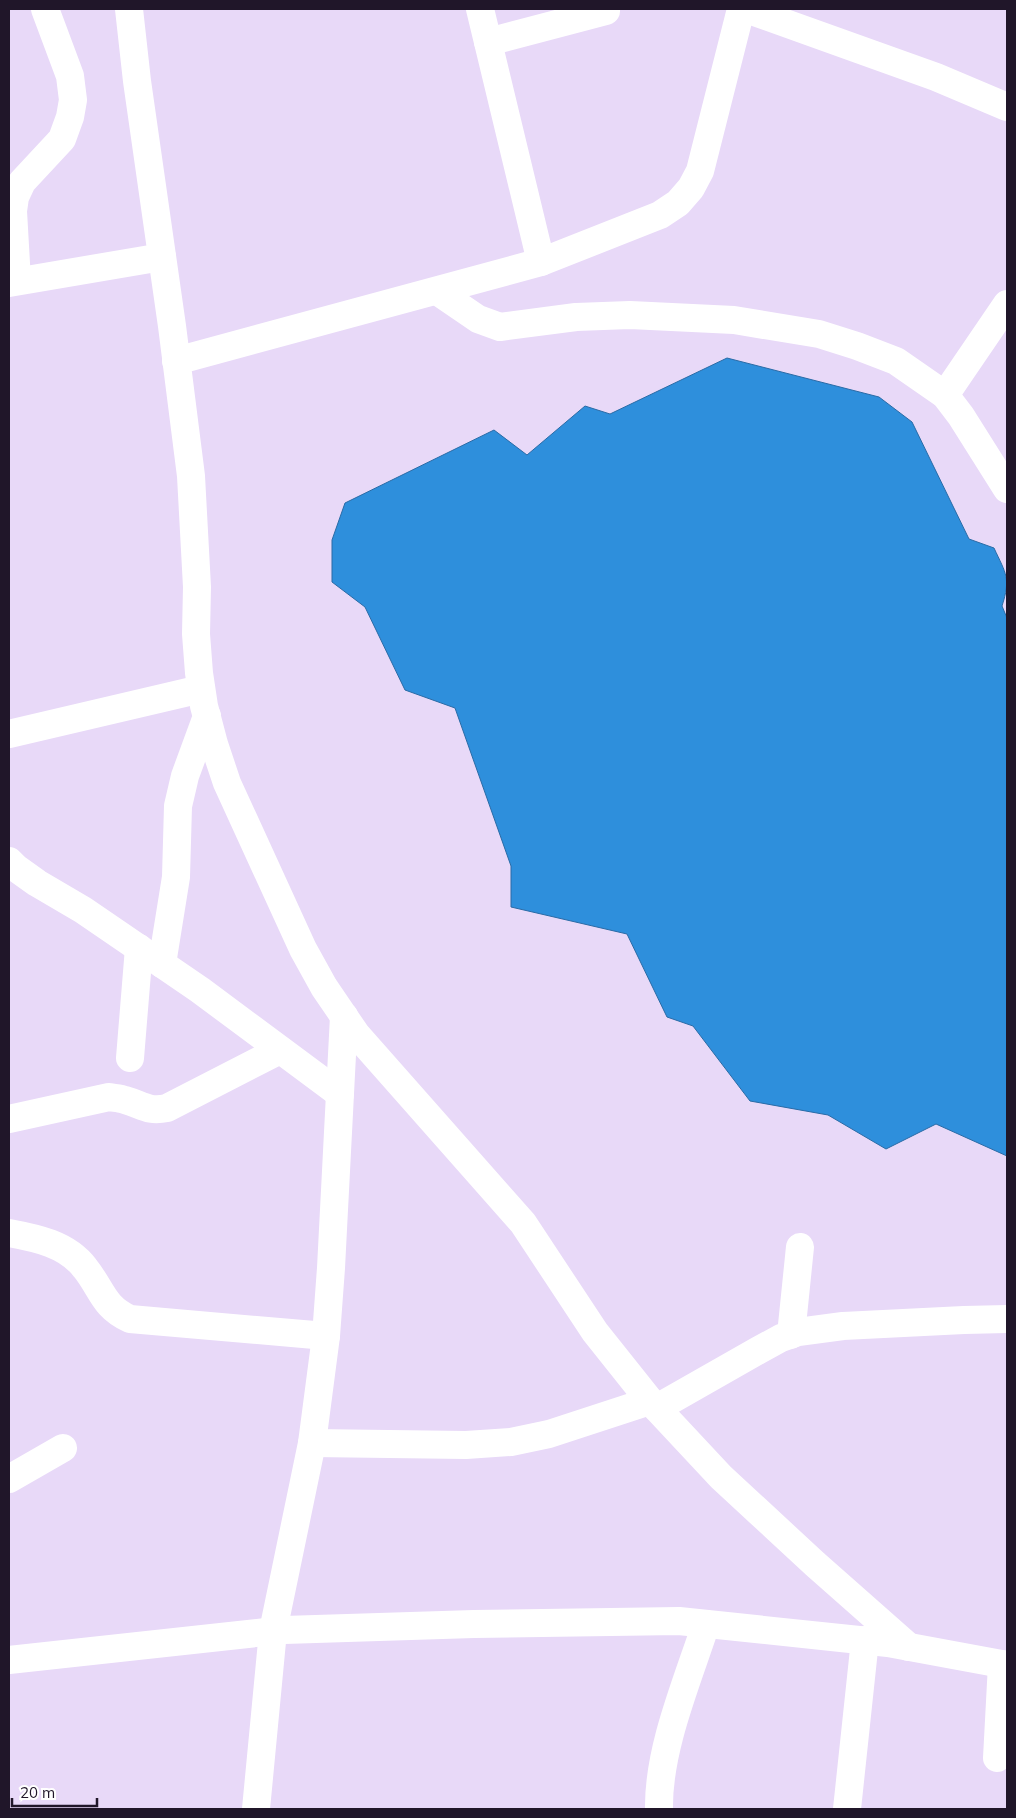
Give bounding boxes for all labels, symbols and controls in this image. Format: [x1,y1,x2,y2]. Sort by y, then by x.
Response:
scale bar [12,1776,98,1808]
text: 20 m [20,1783,55,1802]

